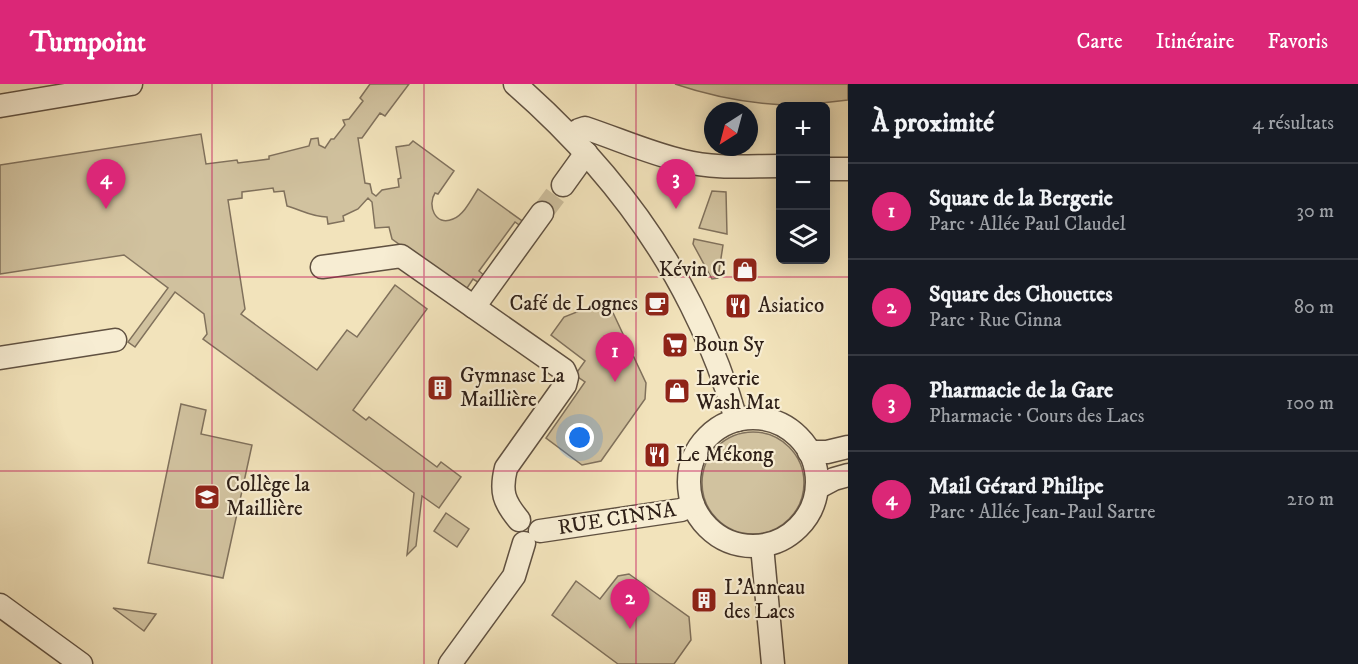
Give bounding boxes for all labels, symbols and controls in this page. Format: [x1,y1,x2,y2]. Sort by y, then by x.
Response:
text: Turnpoint [30,25,146,60]
text: Carte [1077,29,1123,55]
text: Itinéraire [1156,29,1234,55]
text: Favoris [1267,29,1328,55]
north arrow [704,102,758,156]
map controls [776,102,830,264]
button: + [776,102,830,156]
text: À proximité [872,107,994,140]
text: 4 résultats [1252,111,1334,136]
button: − [776,156,830,210]
pin: 4 [86,160,126,209]
pin: 3 [656,160,696,209]
text: Square de la Bergerie [929,185,1113,212]
text: 1 [888,199,895,224]
text: 30 m [1296,199,1334,224]
button: layers [776,210,830,264]
text: Parc · Allée Paul Claudel [929,212,1126,237]
shop icon: Kévin C [730,255,760,285]
place label: Kévin C [659,257,726,283]
text: Square des Chouettes [929,281,1113,308]
cafe icon: Café de Lognes [642,289,672,319]
place label: Café de Lognes [509,291,638,317]
restaurant icon: Asiatico [723,291,753,321]
place label: Asiatico [758,293,824,319]
text: 2 [887,295,896,320]
text: 80 m [1294,295,1334,320]
text: Parc · Rue Cinna [929,308,1062,333]
supermarket icon: Boun Sy [660,330,690,360]
pin: 1 [596,332,634,382]
place label: Boun Sy [694,332,765,358]
place label: Gymnase La Maillière [460,363,565,413]
place label: Laverie Wash Mat [695,366,781,416]
building icon: Gymnase La Maillière [425,373,455,403]
shop icon: Laverie Wash Mat [662,376,692,406]
text: Pharmacie de la Gare [929,377,1113,404]
text: 3 [888,391,895,416]
text: 100 m [1286,391,1334,416]
text: Pharmacie · Cours des Lacs [929,404,1145,429]
your location [565,423,594,452]
restaurant icon: Le Mékong [642,440,672,470]
place label: Le Mékong [676,442,774,468]
place label: Collège la Maillière [226,472,310,522]
text: Mail Gérard Philipe [929,473,1104,500]
school or university icon: Collège la Maillière [192,482,222,512]
text: 4 [886,487,897,512]
text: 210 m [1287,487,1334,512]
street label: RUE CINNA [556,497,679,541]
text: Parc · Allée Jean-Paul Sartre [929,500,1156,525]
place label: L'Anneau des Lacs [724,575,805,625]
pin: 2 [610,580,650,629]
building icon: L'Anneau des Lacs [689,585,719,615]

